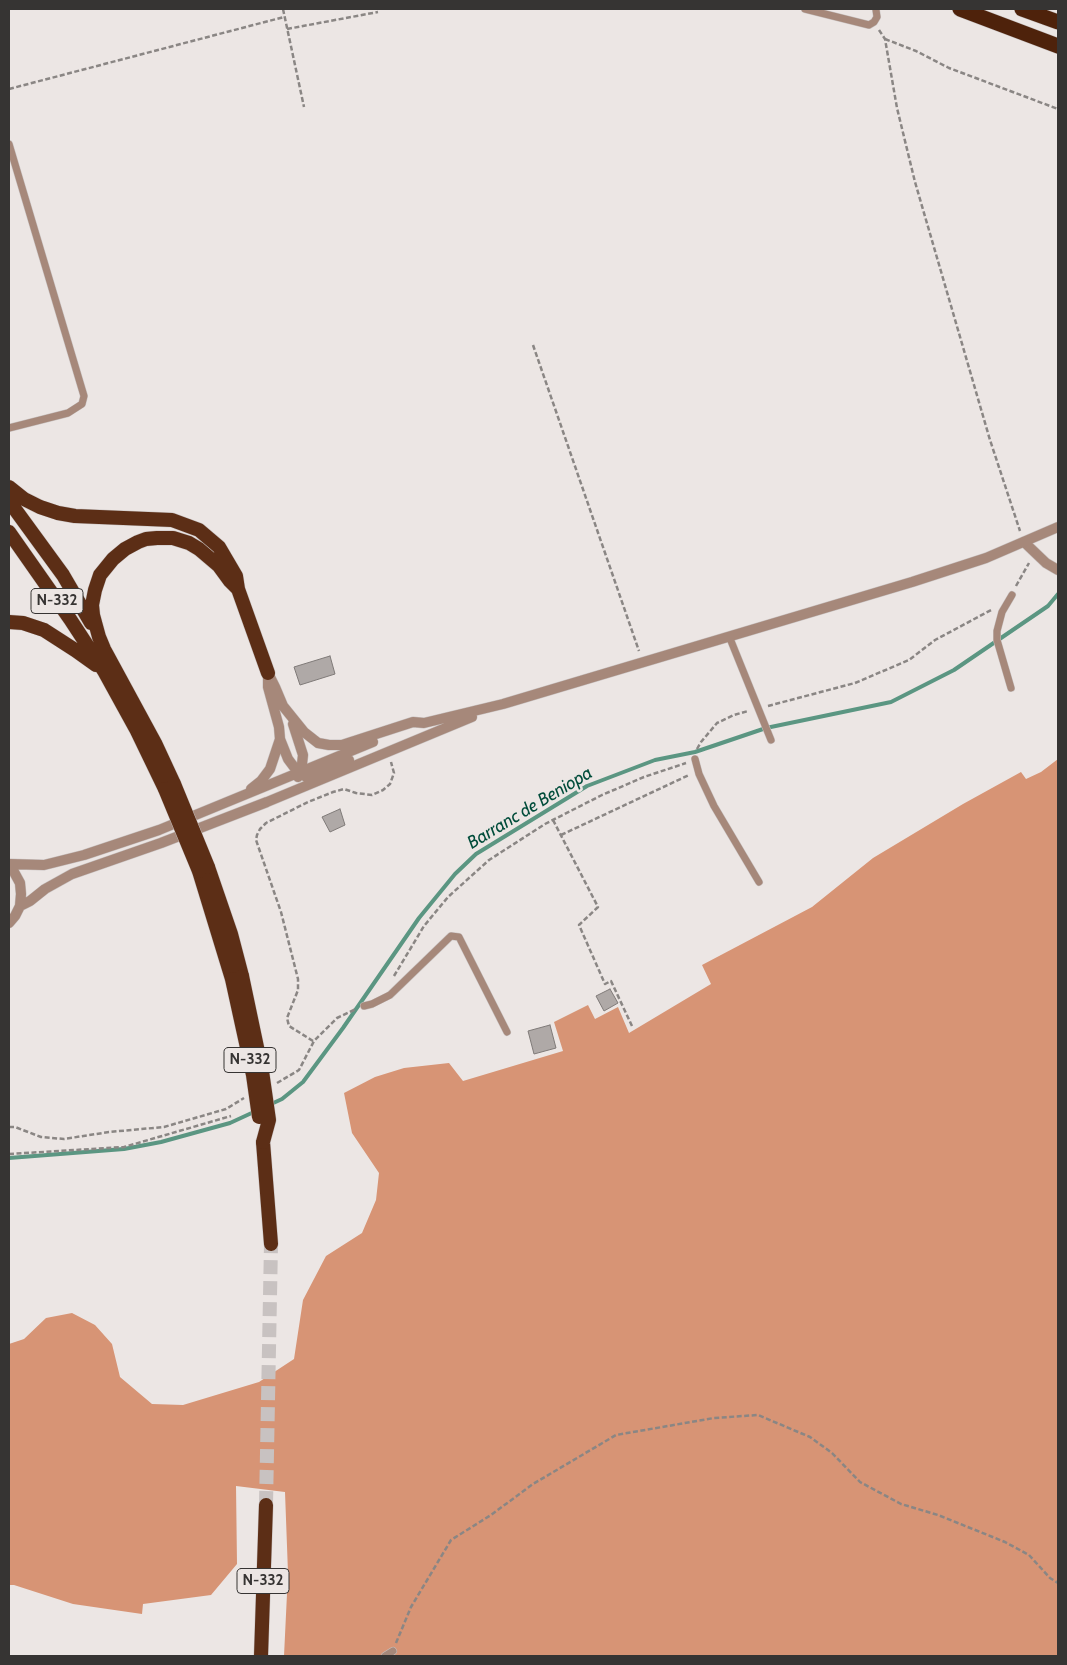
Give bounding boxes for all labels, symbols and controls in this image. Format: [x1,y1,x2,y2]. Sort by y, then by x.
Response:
road number: N-332 [31,588,83,614]
water label: Barranc de Beniopa [464,762,596,854]
road number: N-332 [224,1048,276,1072]
road number: N-332 [237,1568,289,1594]

